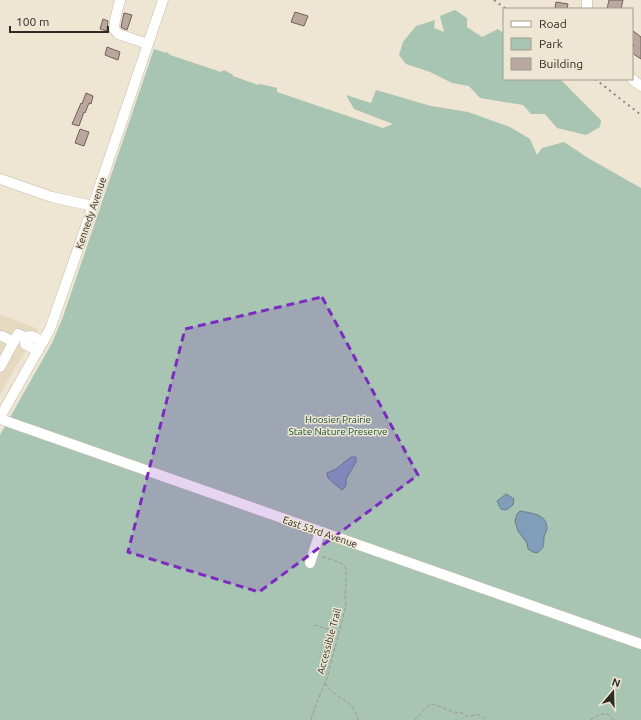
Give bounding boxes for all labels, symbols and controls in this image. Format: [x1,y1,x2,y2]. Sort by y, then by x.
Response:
scale bar [10,8,108,34]
legend [503,8,633,80]
text: 100 m [16,15,49,28]
text: Road [539,17,567,30]
text: Park [539,37,563,50]
text: Building [539,57,583,70]
street label: Kennedy Avenue [74,176,108,250]
park label: Hoosier Prairie State Nature Preserve [288,414,388,437]
street label: East 53rd Avenue [281,514,359,550]
street label: Accessible Trail [315,606,343,675]
north arrow [593,672,633,712]
text: N [610,676,622,690]

